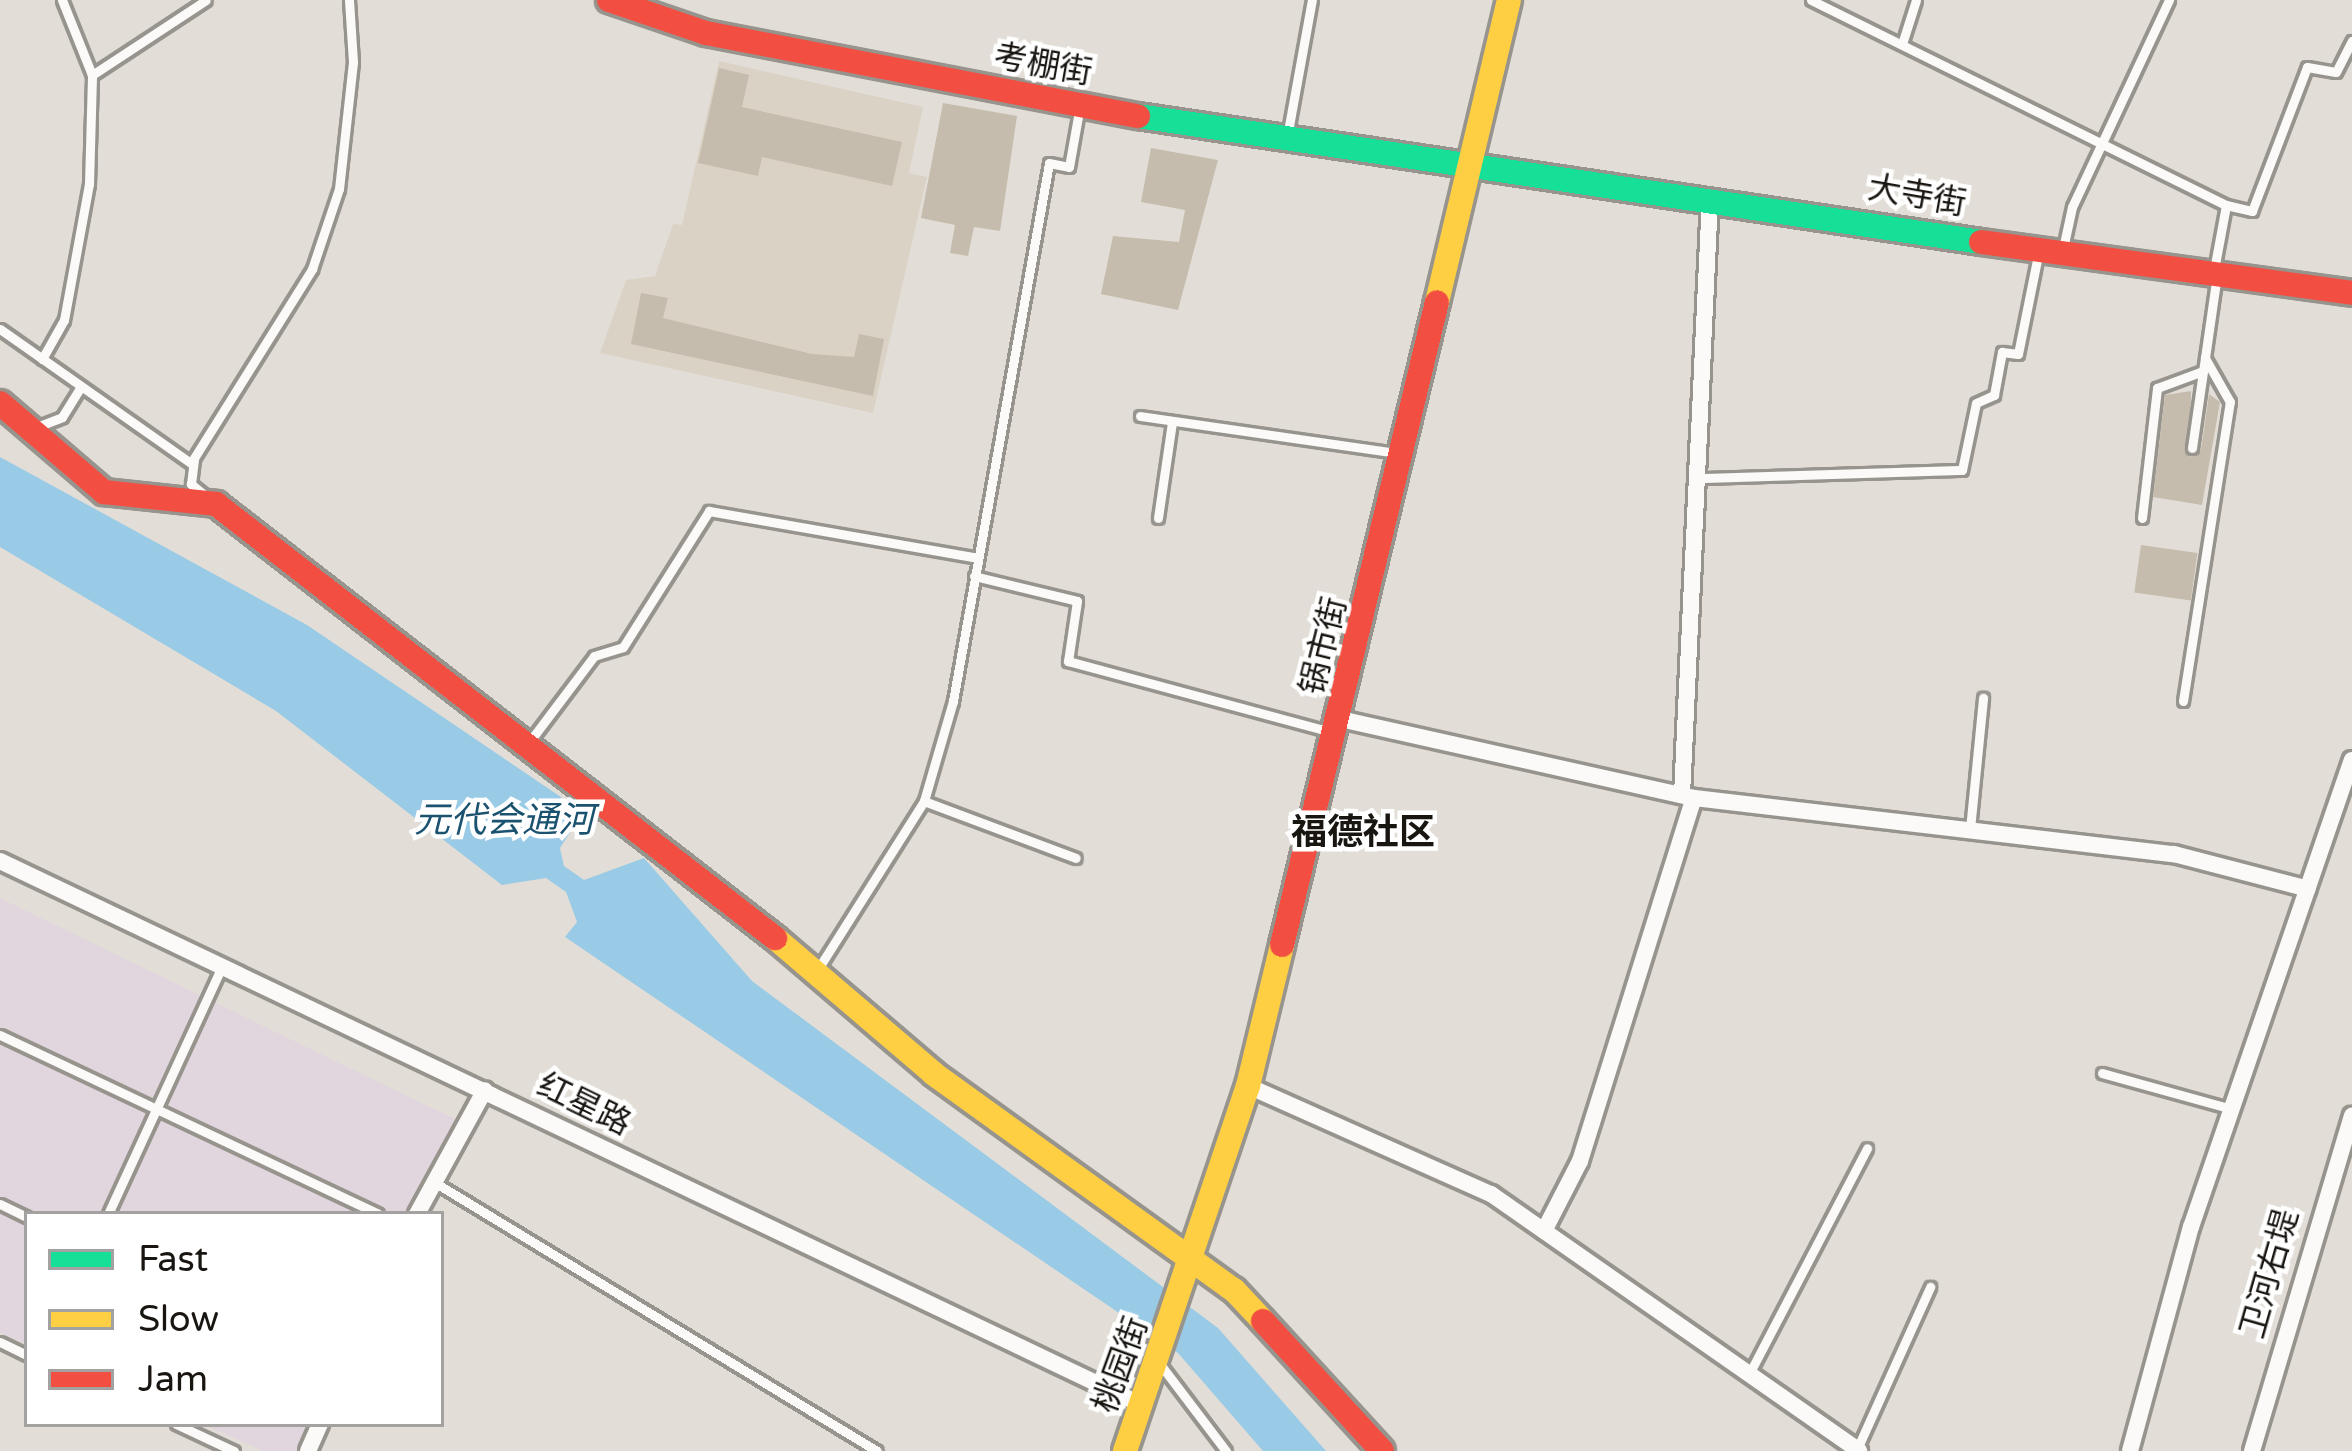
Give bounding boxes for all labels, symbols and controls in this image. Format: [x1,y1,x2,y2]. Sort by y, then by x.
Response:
street label: 考棚街 [991,37,1095,93]
street label: 大寺街 [1865,168,1969,224]
street label: 锅市街 [1293,593,1355,699]
water label: 元代会通河 [414,799,594,843]
district label: 福德社区 [1291,811,1435,855]
street label: 红星路 [531,1066,637,1144]
street label: 卫河右堤 [2233,1205,2307,1343]
legend [24,1211,444,1427]
text: Fast [138,1238,208,1281]
text: Slow [138,1298,219,1341]
street label: 桃园街 [1085,1312,1157,1418]
text: Jam [138,1358,208,1401]

